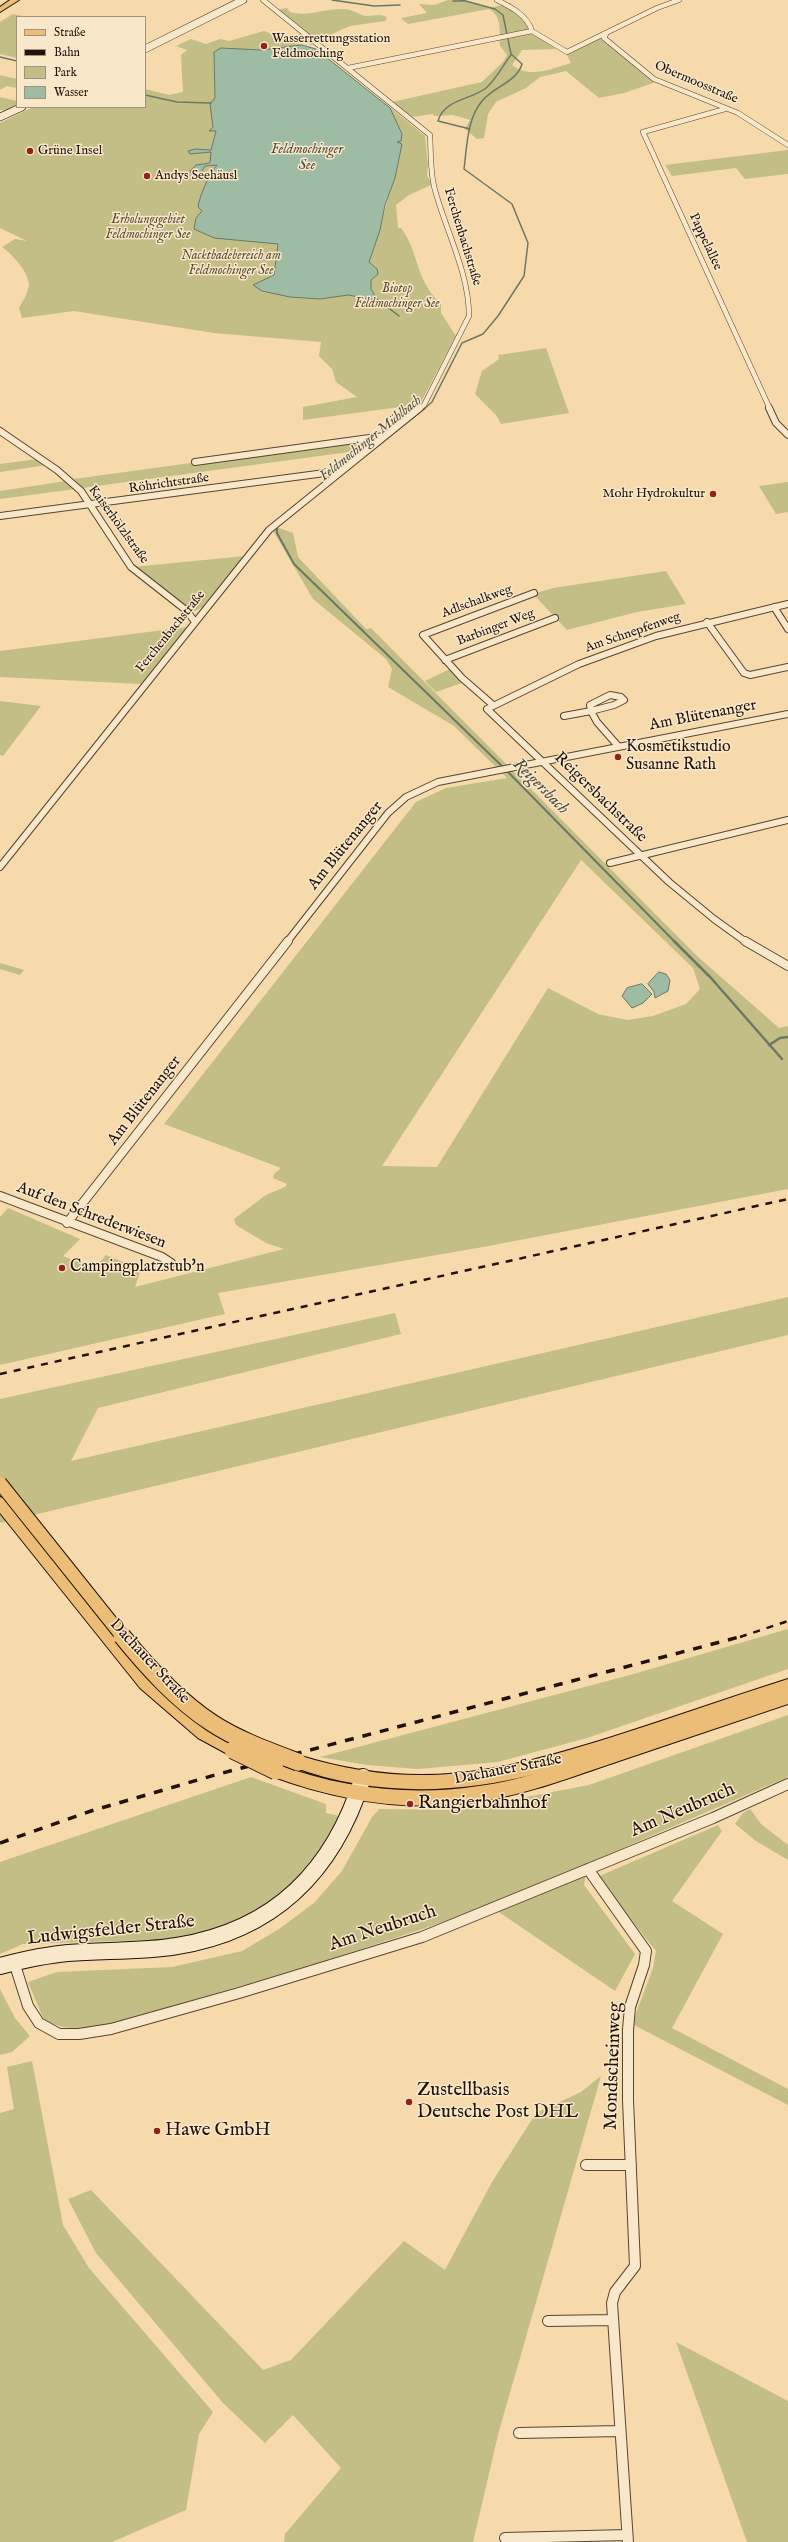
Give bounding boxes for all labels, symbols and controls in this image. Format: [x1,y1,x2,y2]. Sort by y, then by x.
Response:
legend [16,16,146,108]
text: Straße [54,25,86,40]
place label: Wasserrettungsstation Feldmoching [272,31,390,62]
marker: Wasserrettungsstation Feldmoching [259,41,269,51]
text: Bahn [54,45,80,60]
street label: Obermoosstraße [652,58,740,108]
text: Park [54,65,77,80]
text: Wasser [54,85,88,100]
water label: Feldmochinger See [271,142,343,174]
place label: Grüne Insel [38,143,102,159]
marker: Grüne Insel [25,146,35,156]
place label: Andys Seehäusl [155,168,237,184]
marker: Andys Seehäusl [142,171,152,181]
street label: Ferchenbachstraße [440,186,484,288]
street label: Pappelallee [685,211,725,273]
park label: Erholungsgebiet Feldmochinger See [105,212,191,243]
park label: Nacktbadebereich am Feldmochinger See [181,248,281,279]
park label: Biotop Feldmochinger See [354,281,440,312]
water label: Feldmochinger Mühlbach [317,393,425,485]
street label: Röhrichtstraße [128,471,210,497]
street label: Kaiserhölzlstraße [84,483,152,567]
place label: Mohr Hydrokultur [603,486,705,502]
marker: Mohr Hydrokultur [708,489,718,499]
street label: Adlschalkweg [440,582,514,622]
street label: Ferchenbachstraße [133,588,209,676]
street label: Barbinger Weg [455,606,537,650]
street label: Am Schnepfenweg [583,609,683,657]
street label: Am Blütenanger [648,696,758,736]
place label: Kosmetikstudio Susanne Rath [626,738,731,776]
street label: Reigersbachstraße [550,749,650,847]
marker: Kosmetikstudio Susanne Rath [613,752,623,762]
water label: Reigersbach [508,755,572,819]
street label: Am Blütenanger [304,798,388,894]
street label: Am Blütenanger [104,1052,186,1150]
street label: Auf den Schrederwiesen [14,1179,168,1253]
place label: Campingplatzstub'n [70,1258,204,1278]
marker: Campingplatzstub'n [57,1263,67,1273]
street label: Dachauer Straße [105,1616,193,1708]
street label: Dachauer Straße [453,1750,563,1790]
street label: Am Neubruch [627,1779,739,1843]
place label: Rangierbahnhof [418,1793,547,1815]
marker: Rangierbahnhof [405,1799,415,1809]
street label: Am Neubruch [327,1901,439,1957]
street label: Ludwigsfelder Straße [26,1911,196,1951]
street label: Mondscheinweg [600,2002,628,2130]
place label: Zustellbasis Deutsche Post DHL [417,2080,578,2124]
marker: Zustellbasis Deutsche Post DHL [404,2097,414,2107]
place label: Hawe GmbH [165,2120,270,2142]
marker: Hawe GmbH [152,2126,162,2136]

